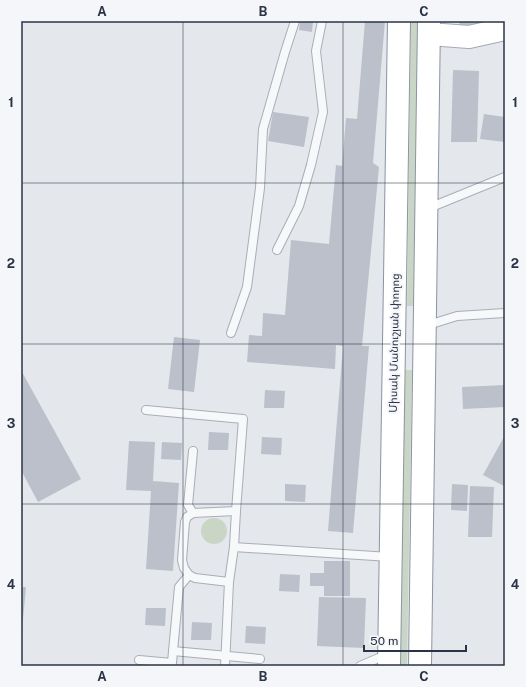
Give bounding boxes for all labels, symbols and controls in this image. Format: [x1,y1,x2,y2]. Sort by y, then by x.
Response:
text: A [97,4,107,19]
text: B [259,4,268,19]
text: C [419,4,429,19]
text: 1 [8,95,14,110]
text: 1 [512,95,518,110]
text: 2 [7,256,15,271]
text: 2 [511,256,519,271]
street label: Միսակ Մանուշյան փողոց [387,273,402,413]
text: 3 [7,416,16,431]
text: 3 [511,416,520,431]
text: 4 [7,577,16,592]
text: 4 [511,577,520,592]
scale bar [364,627,466,653]
text: 50 m [370,634,398,648]
text: A [97,669,107,684]
text: B [259,669,268,684]
text: C [419,669,429,684]

